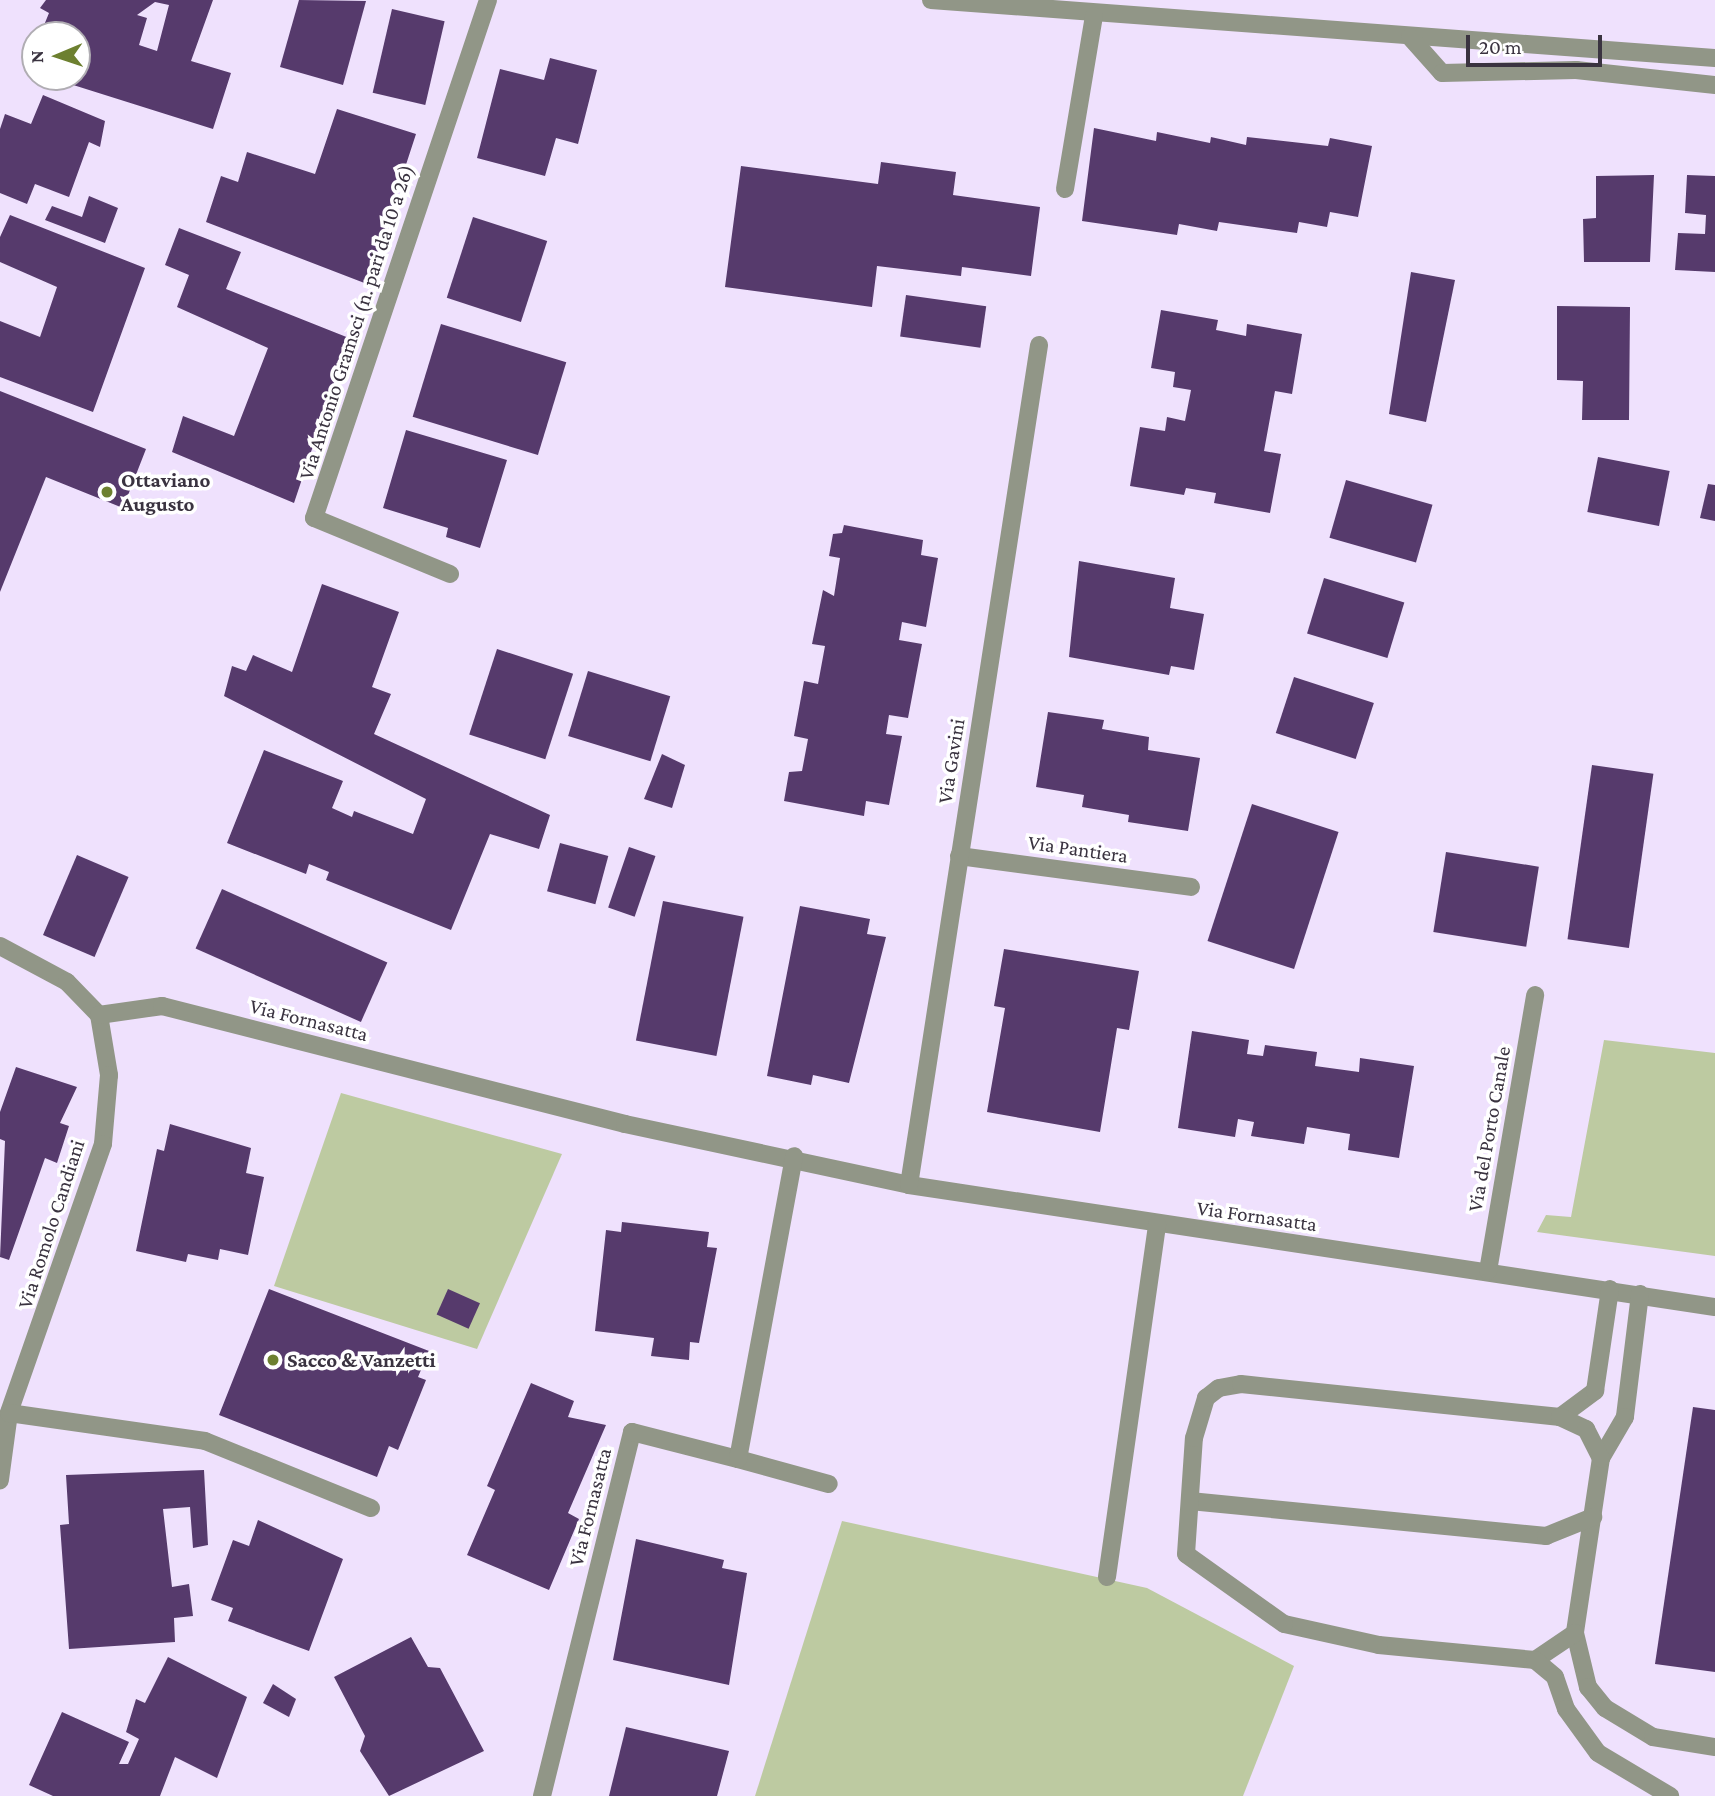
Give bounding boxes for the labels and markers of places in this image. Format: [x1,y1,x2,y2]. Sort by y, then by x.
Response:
place label: Ottaviano Augusto [121,467,210,517]
marker: Ottaviano Augusto [99,484,115,500]
place label: Sacco & Vanzetti [287,1347,436,1373]
marker: Sacco & Vanzetti [265,1352,281,1368]

